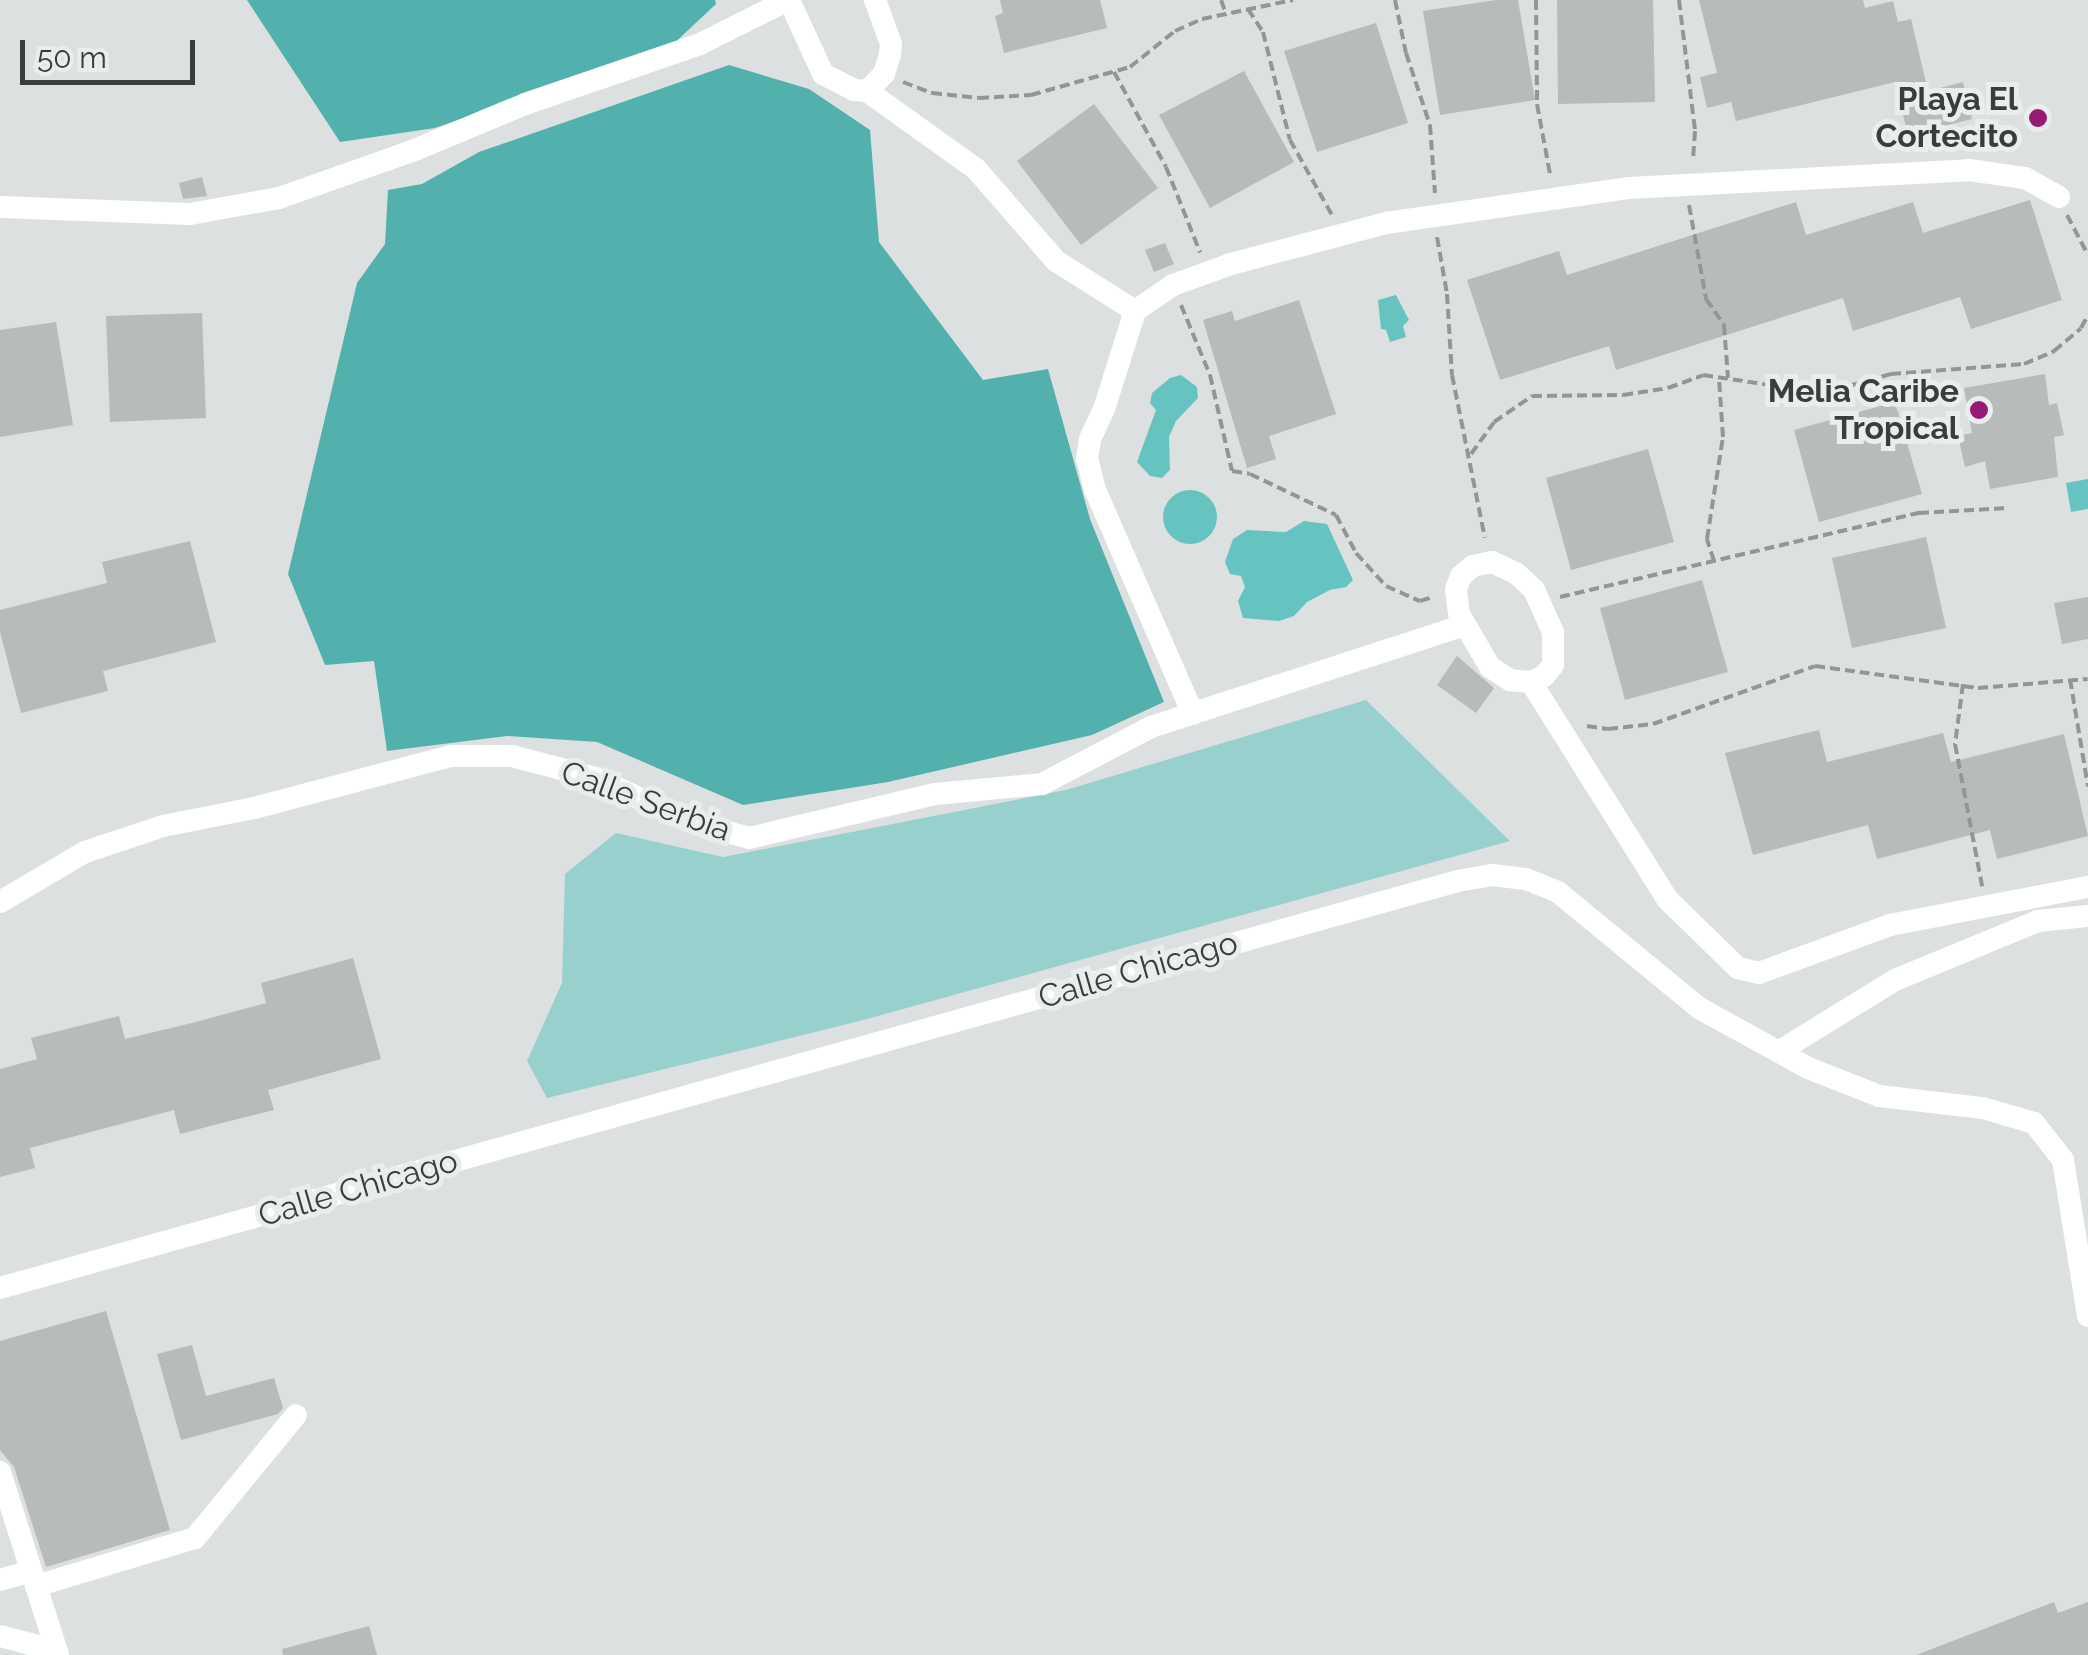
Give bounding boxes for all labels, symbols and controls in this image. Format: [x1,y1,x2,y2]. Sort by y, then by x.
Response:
scale bar [25,20,200,82]
text: 50 m [37,40,107,75]
place label: Playa El Cortecito [1875,81,2018,156]
marker: Playa El Cortecito [2027,107,2049,129]
place label: Melia Caribe Tropical [1768,373,1959,448]
marker: Melia Caribe Tropical [1968,399,1990,421]
street label: Calle Serbia [556,753,736,849]
street label: Calle Chicago [1034,923,1242,1017]
street label: Calle Chicago [254,1141,462,1235]

